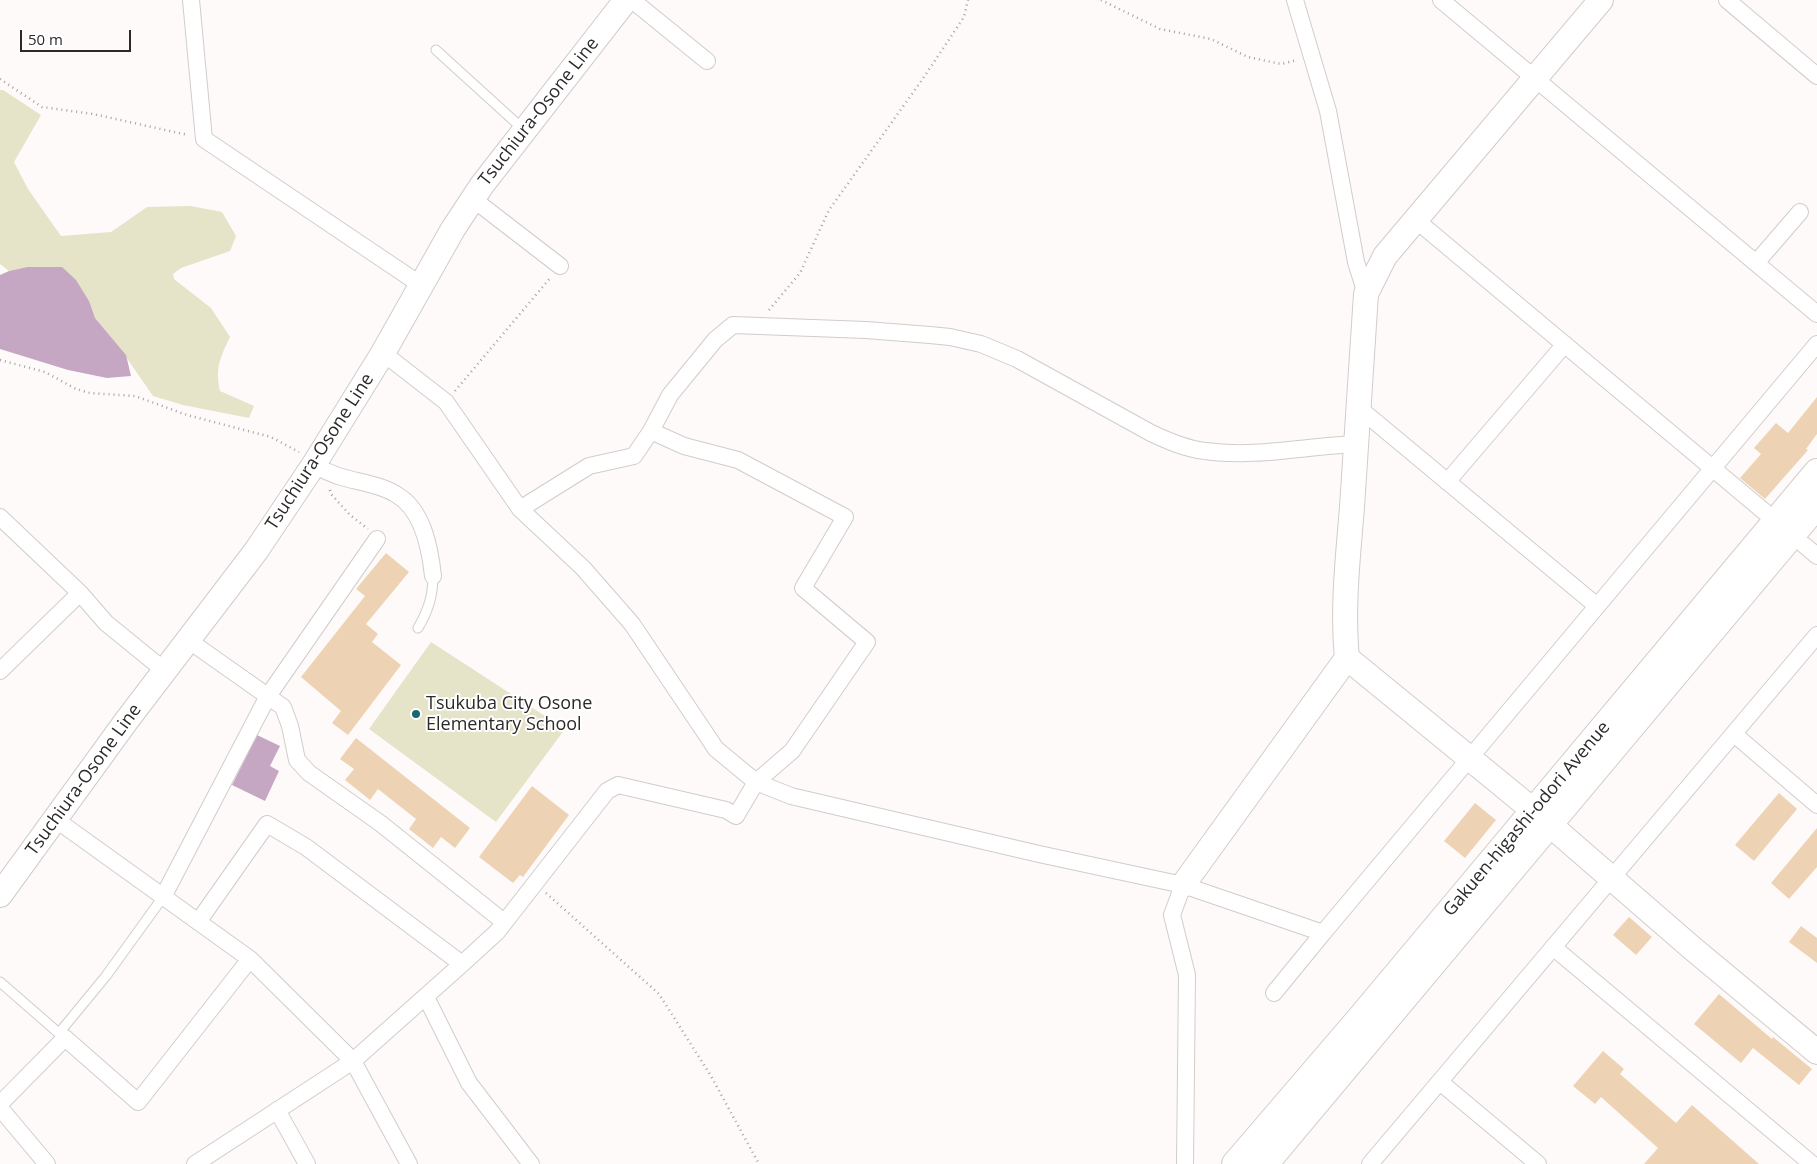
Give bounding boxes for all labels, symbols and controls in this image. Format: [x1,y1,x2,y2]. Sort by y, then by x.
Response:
scale bar [22,20,134,52]
text: 50 m [28,29,63,49]
street label: Tsuchiura-Osone Line [474,34,604,190]
street label: Tsuchiura-Osone Line [261,370,379,534]
place label: Tsukuba City Osone Elementary School [426,693,592,736]
street label: Tsuchiura-Osone Line [22,700,146,860]
marker: Tsukuba City Osone Elementary School [410,708,422,720]
street label: Gakuen-higashi-odori Avenue [1439,717,1615,921]

